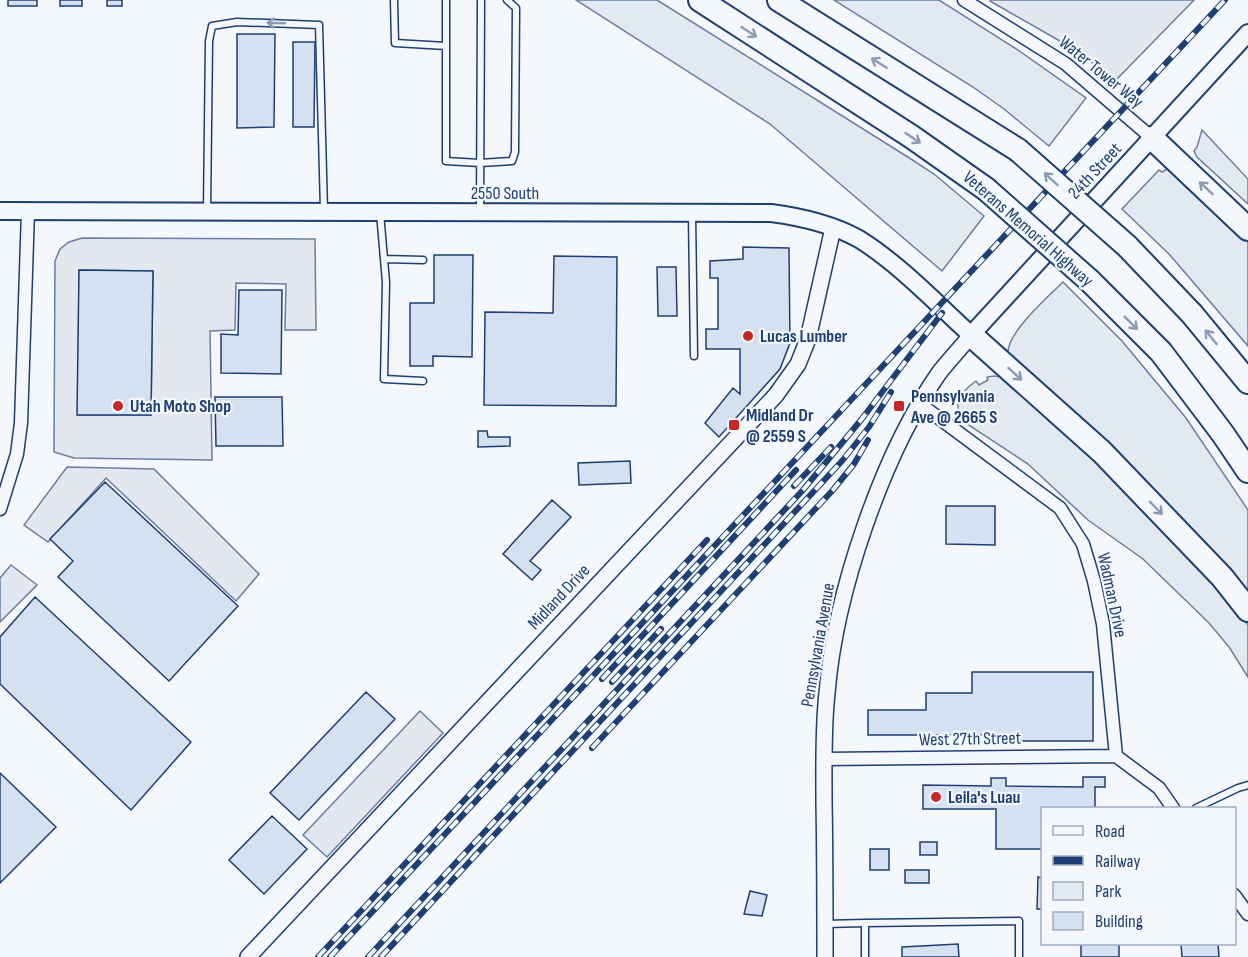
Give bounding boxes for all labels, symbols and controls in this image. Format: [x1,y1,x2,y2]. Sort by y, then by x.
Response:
one-way arrow [267,18,287,29]
one-way arrow [741,25,758,38]
street label: Water Tower Way [1055,32,1147,112]
one-way arrow [871,57,888,69]
one-way arrow [905,132,921,144]
street label: 24th Street [1064,138,1127,203]
street label: Veterans Memorial Highway [959,167,1097,291]
one-way arrow [1044,172,1059,186]
one-way arrow [1198,181,1213,196]
street label: 2550 South [471,183,539,204]
one-way arrow [1124,315,1139,330]
place label: Lucas Lumber [760,326,848,347]
marker: Lucas Lumber [741,329,755,343]
one-way arrow [1205,329,1218,345]
one-way arrow [1007,367,1022,381]
place label: Pennsylvania Ave @ 2665 S [910,386,997,428]
place label: Utah Moto Shop [130,396,231,417]
marker: Utah Moto Shop [111,399,125,413]
marker: Pennsylvania Ave @ 2665 S [892,399,906,413]
place label: Midland Dr @ 2559 S [746,405,814,447]
marker: Midland Dr @ 2559 S [727,418,741,432]
one-way arrow [1149,501,1163,516]
street label: Wadman Drive [1093,551,1131,639]
street label: Midland Drive [524,560,594,634]
street label: Pennsylvania Avenue [797,581,839,709]
street label: West 27th Street [919,728,1022,750]
place label: Leila's Luau [948,787,1021,808]
marker: Leila's Luau [929,790,943,804]
legend [1041,807,1236,945]
text: Road [1095,821,1125,842]
text: Railway [1095,851,1140,872]
text: Park [1095,881,1121,902]
text: Building [1095,911,1143,932]

